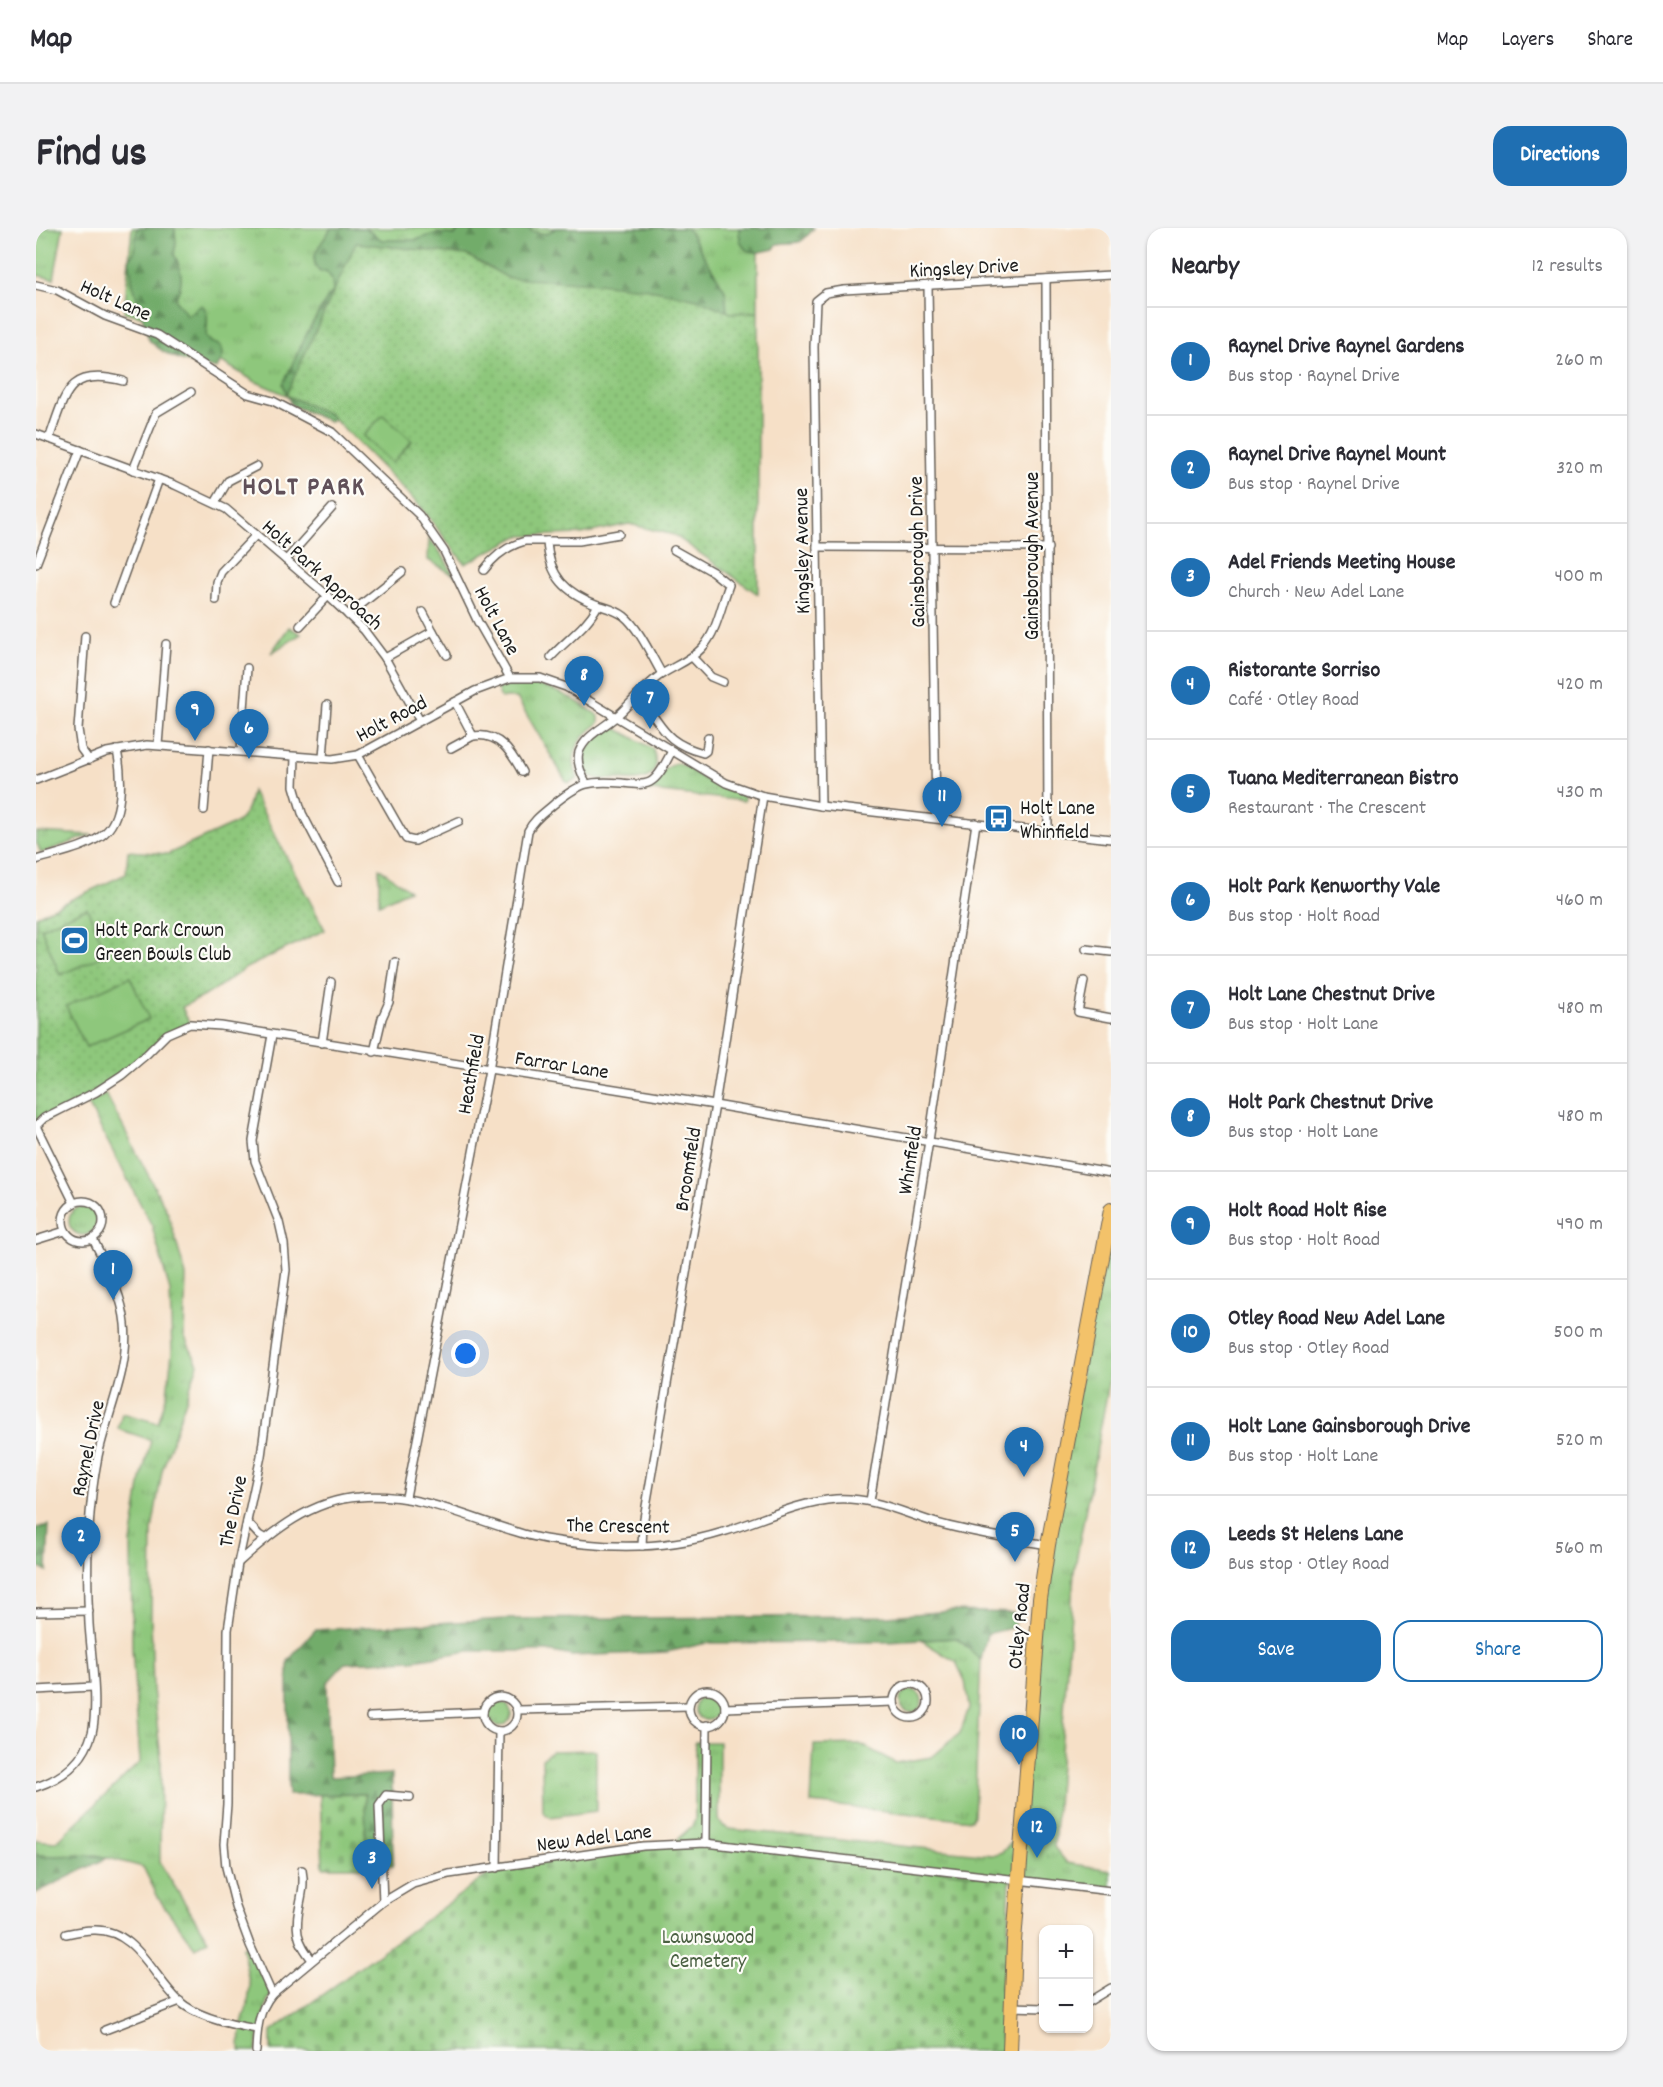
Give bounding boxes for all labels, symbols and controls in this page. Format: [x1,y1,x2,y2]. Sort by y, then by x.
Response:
text: Map [30,21,72,61]
text: Map [1437,26,1468,56]
text: Layers [1501,26,1554,56]
text: Share [1587,26,1633,56]
text: Find us [36,126,147,186]
button: Directions [1493,126,1627,186]
text: Nearby [1171,249,1239,286]
street label: Kingsley Drive [909,252,1020,288]
text: 12 results [1531,253,1603,281]
street label: Holt Lane [74,273,155,331]
text: Raynel Drive Raynel Gardens [1228,332,1465,363]
text: 1 [1188,347,1193,375]
text: 260 m [1555,347,1603,375]
text: Bus stop · Raynel Drive [1228,363,1400,391]
text: Raynel Drive Raynel Mount [1228,440,1446,471]
text: 2 [1186,455,1195,483]
text: 320 m [1556,455,1603,483]
district label: HOLT PARK [242,469,366,508]
text: Bus stop · Raynel Drive [1228,471,1400,499]
street label: Gainsborough Avenue [1019,472,1049,640]
street label: Gainsborough Drive [903,476,935,628]
street label: Kingsley Avenue [788,488,820,614]
street label: Holt Park Approach [254,514,388,639]
text: Adel Friends Meeting House [1228,548,1455,579]
text: 3 [1186,563,1195,591]
text: 400 m [1555,563,1603,591]
text: Church · New Adel Lane [1228,579,1404,607]
street label: Holt Lane [464,581,526,662]
pin: 8 [564,656,604,706]
text: Ristorante Sorriso [1228,656,1380,687]
text: 4 [1186,671,1195,699]
text: 420 m [1557,671,1603,699]
pin: 7 [630,680,670,729]
text: Café · Otley Road [1228,687,1359,715]
street label: Holt Road [351,689,433,752]
pin: 9 [176,692,214,741]
pin: 6 [230,710,268,759]
text: Tuana Mediterranean Bistro [1228,764,1459,795]
pin: 11 [922,778,962,827]
text: 5 [1186,779,1195,807]
text: 430 m [1557,779,1603,807]
place label: Holt Lane Whinfield [1020,795,1095,849]
text: Restaurant · The Crescent [1228,795,1426,823]
bus stop icon: Holt Lane Whinfield [983,803,1015,835]
text: Holt Park Kenworthy Vale [1228,872,1440,903]
text: 6 [1186,887,1195,915]
text: 460 m [1556,887,1603,915]
text: Bus stop · Holt Road [1228,903,1380,931]
place label: Holt Park Crown Green Bowls Club [95,917,231,971]
sports icon: Holt Park Crown Green Bowls Club [58,925,90,957]
text: Holt Lane Chestnut Drive [1228,980,1435,1011]
text: 7 [1187,995,1194,1023]
text: 480 m [1557,995,1603,1023]
text: Bus stop · Holt Lane [1228,1011,1378,1039]
street label: Heathfield [451,1032,495,1117]
street label: Farrar Lane [512,1045,611,1089]
text: Holt Park Chestnut Drive [1228,1088,1433,1119]
text: 8 [1186,1103,1195,1131]
text: 480 m [1557,1103,1603,1131]
text: Bus stop · Holt Lane [1228,1119,1378,1147]
street label: Whinfield [892,1124,932,1197]
street label: Broomfield [669,1125,711,1214]
text: Holt Road Holt Rise [1228,1196,1387,1227]
text: 9 [1186,1211,1195,1239]
text: 490 m [1556,1211,1603,1239]
text: Bus stop · Holt Road [1228,1227,1380,1255]
pin: 1 [94,1250,133,1300]
text: Otley Road New Adel Lane [1228,1304,1445,1335]
text: 10 [1183,1319,1198,1347]
text: 500 m [1554,1319,1603,1347]
text: Bus stop · Otley Road [1228,1335,1389,1363]
your location [451,1339,480,1368]
street label: Raynel Drive [65,1398,115,1500]
text: Holt Lane Gainsborough Drive [1228,1412,1470,1443]
text: 11 [1186,1427,1195,1455]
text: 520 m [1556,1427,1603,1455]
pin: 4 [1004,1428,1044,1477]
text: Bus stop · Holt Lane [1228,1443,1378,1471]
street label: The Drive [213,1473,257,1550]
street label: The Crescent [566,1512,670,1544]
pin: 5 [996,1512,1034,1562]
pin: 2 [62,1518,100,1567]
text: Leeds St Helens Lane [1228,1520,1403,1551]
text: 12 [1184,1535,1197,1563]
text: 560 m [1555,1535,1603,1563]
text: Bus stop · Otley Road [1228,1551,1389,1579]
street label: Otley Road [1002,1582,1040,1671]
button: Save [1171,1620,1381,1682]
button: Share [1393,1620,1603,1682]
pin: 10 [1000,1716,1038,1765]
pin: 12 [1018,1808,1056,1858]
street label: New Adel Lane [535,1818,654,1862]
pin: 3 [352,1840,392,1889]
park label: Lawnswood Cemetery [662,1924,754,1978]
map controls [1039,1925,1093,2033]
button: + [1039,1925,1093,1979]
button: − [1039,1979,1093,2033]

